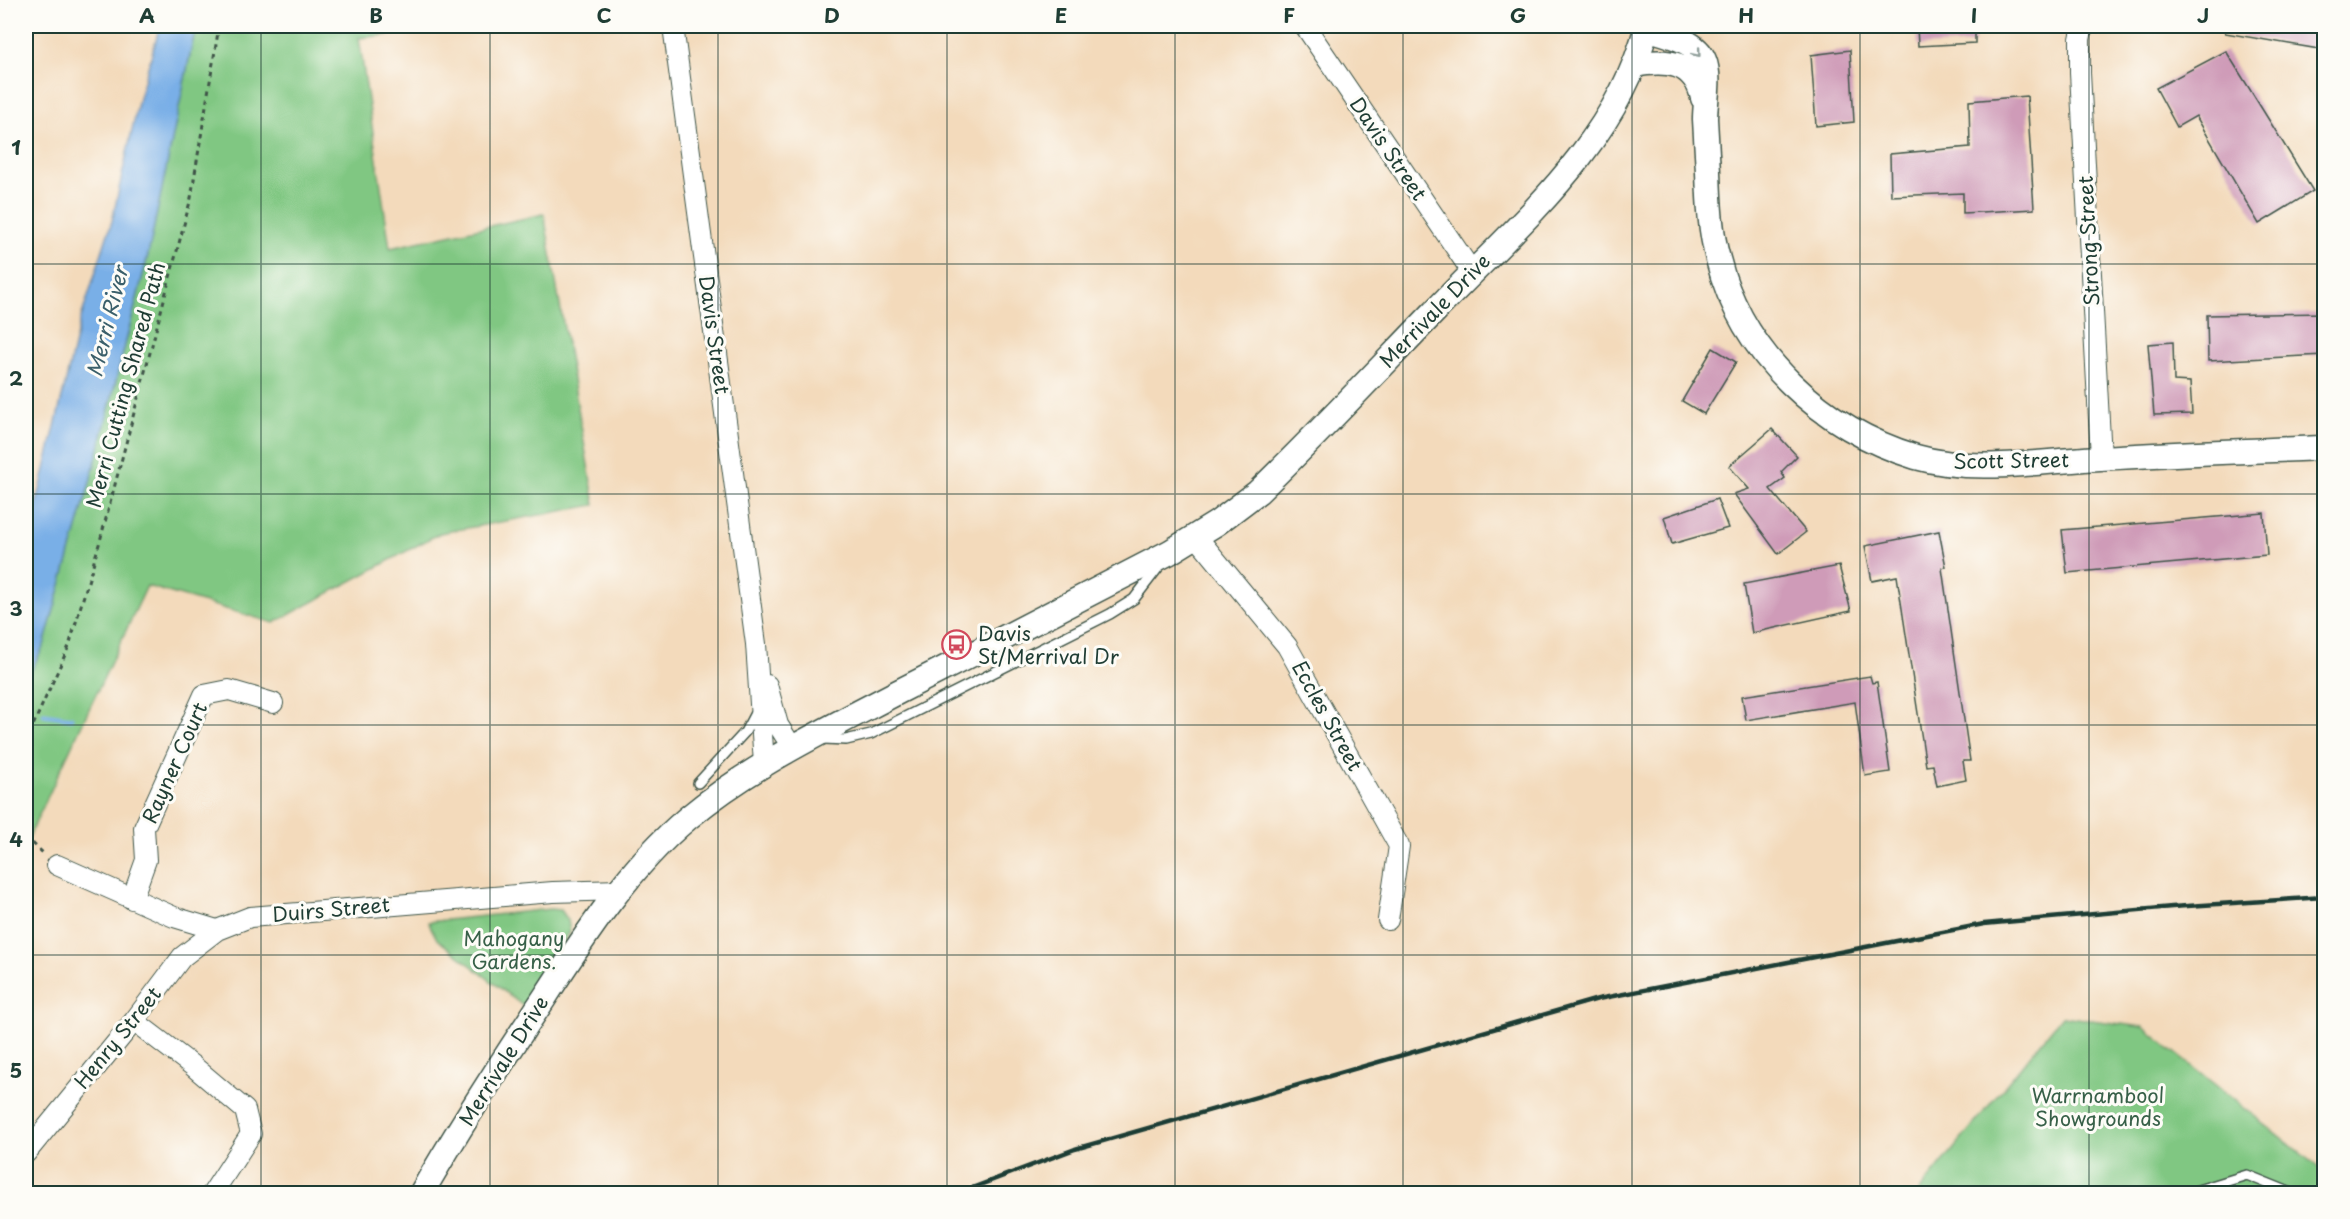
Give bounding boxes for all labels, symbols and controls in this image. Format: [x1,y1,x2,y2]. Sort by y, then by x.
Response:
text: A [139,0,155,30]
text: B [369,0,383,30]
text: C [596,0,612,30]
text: D [824,0,840,30]
text: E [1055,0,1067,30]
text: F [1283,0,1295,30]
text: G [1510,0,1526,30]
text: H [1738,0,1754,30]
text: I [1971,0,1977,30]
text: J [2197,0,2209,30]
one-way arrow [1690,46,1701,57]
street label: Davis Street [1343,91,1435,206]
text: 1 [11,132,21,162]
street label: Strong Street [2070,175,2106,307]
street label: Merrivale Drive [1372,246,1497,374]
street label: Merri Cutting Shared Path [78,259,172,511]
water label: Merri River [77,260,136,380]
street label: Davis Street [692,274,738,396]
text: 2 [9,363,23,393]
street label: Scott Street [1953,444,2069,476]
text: 3 [9,593,23,623]
place label: Davis St/Merrival Dr [978,618,1120,671]
bus stop icon: Davis St/Merrival Dr [941,629,973,661]
street label: Eccles Street [1285,655,1371,776]
street label: Rayner Court [134,697,214,828]
text: 4 [9,824,23,854]
street label: Duirs Street [271,889,391,929]
park label: Mahogany Gardens. [464,923,564,976]
street label: Henry Street [67,980,168,1095]
street label: Merrivale Drive [451,990,555,1131]
text: 5 [10,1055,22,1085]
park label: Warrnambool Showgrounds [2032,1080,2164,1133]

